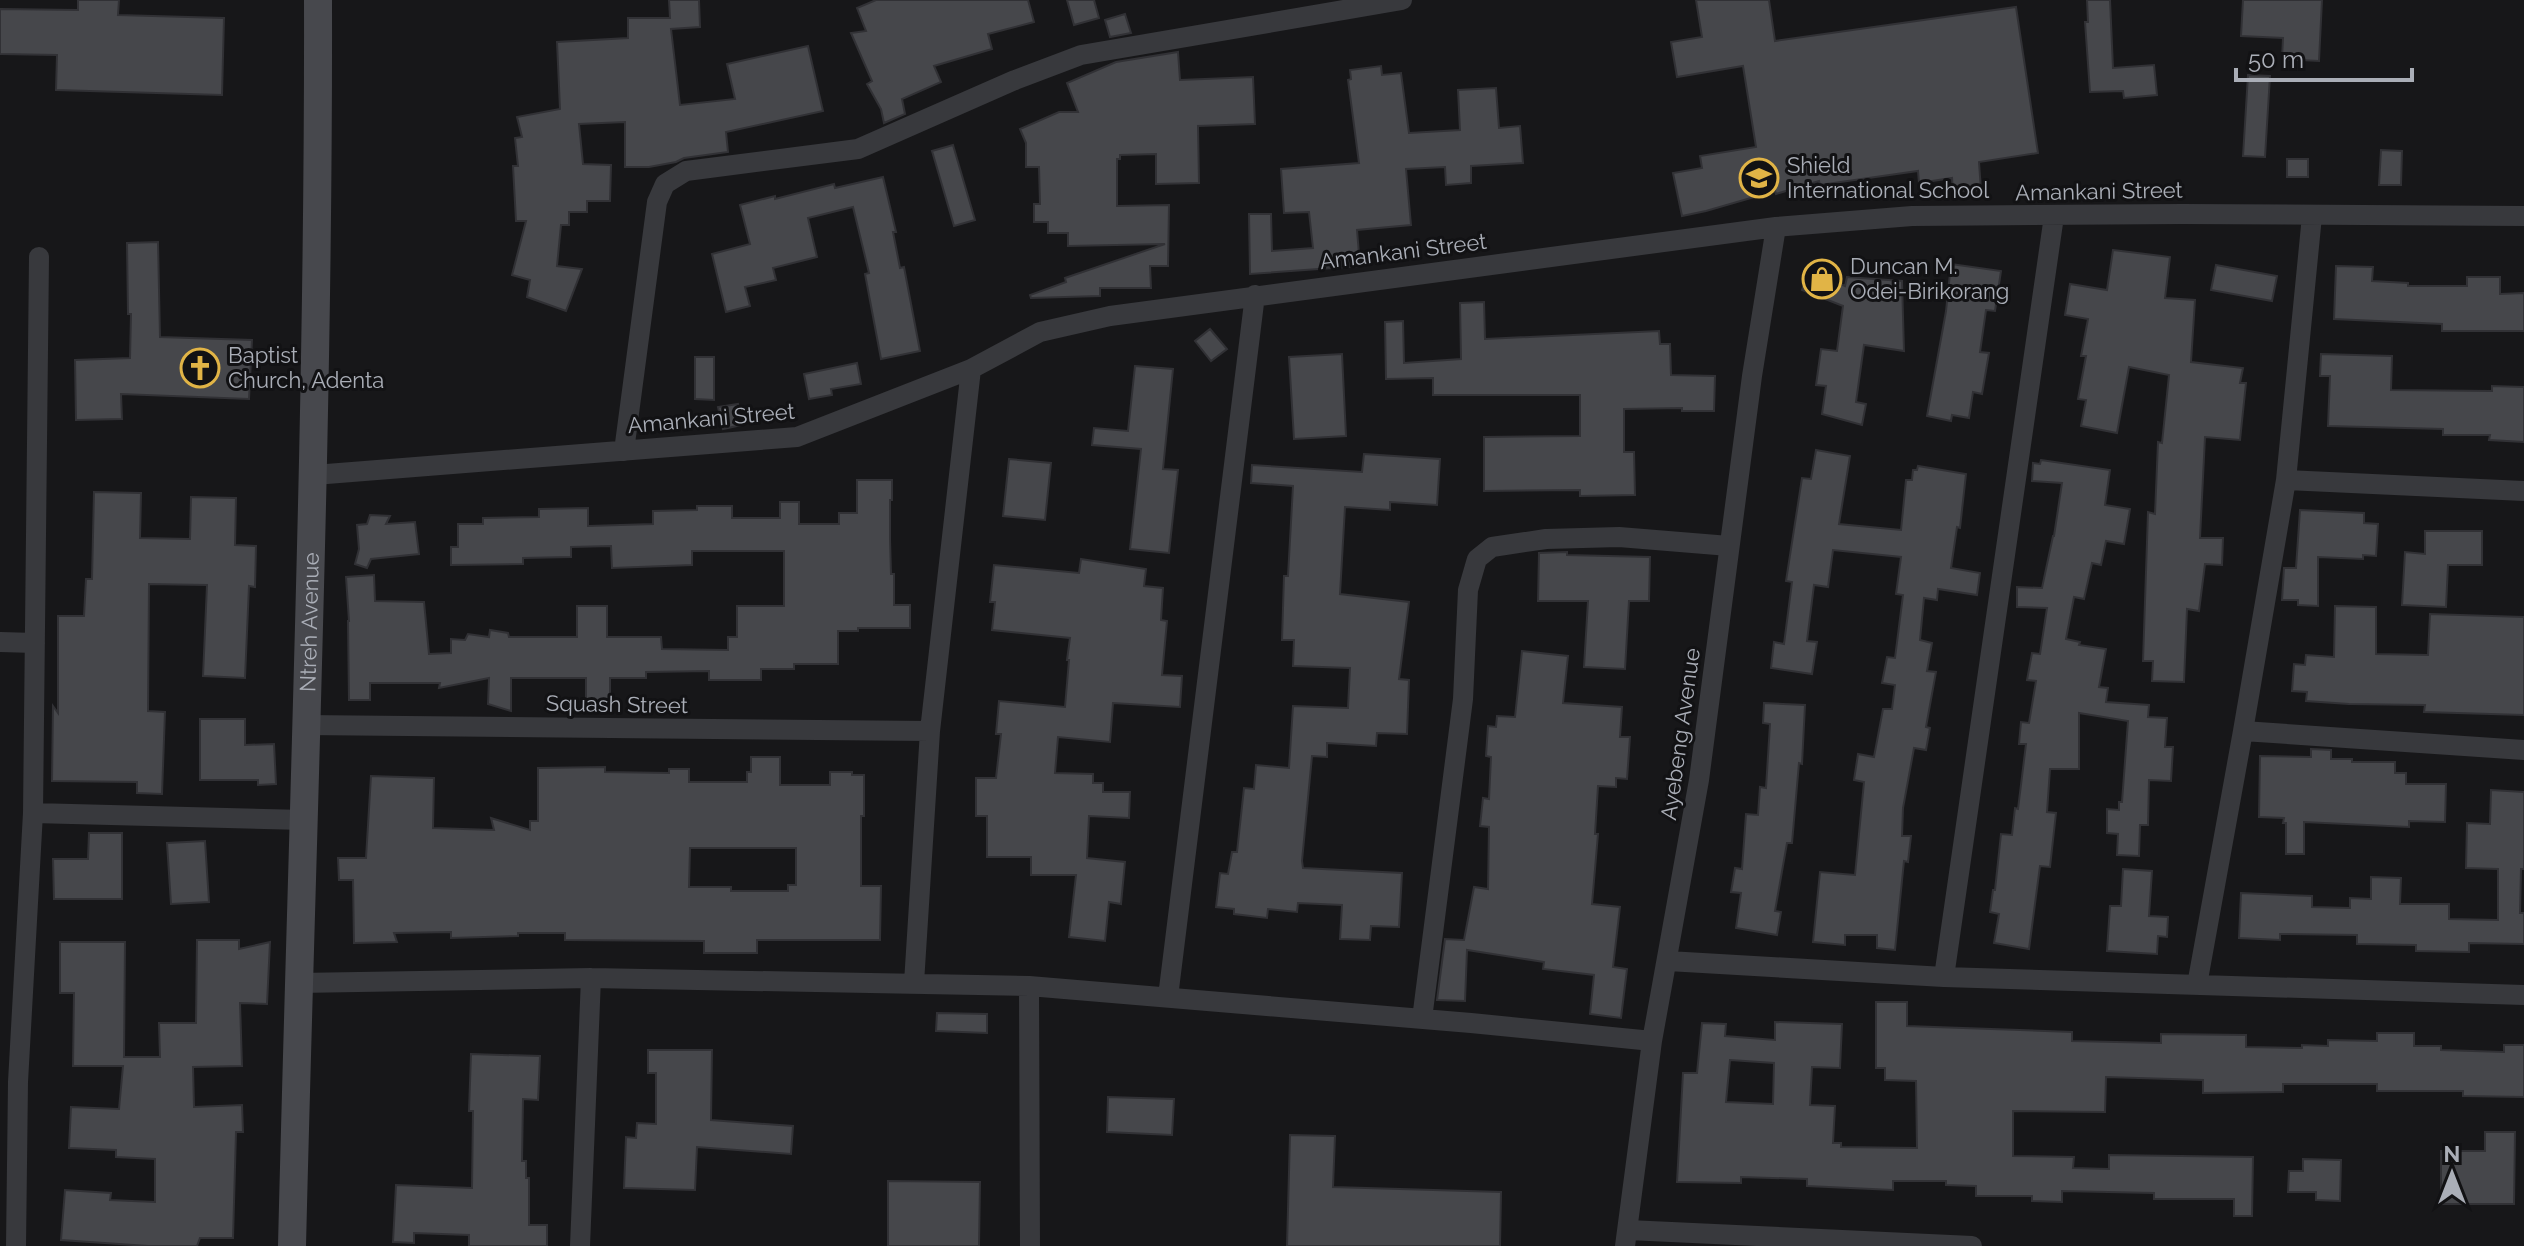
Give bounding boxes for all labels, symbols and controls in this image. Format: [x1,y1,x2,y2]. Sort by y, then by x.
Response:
scale bar [2236,32,2412,82]
text: 50 m [2248,45,2304,74]
place label: Shield International School [1787,152,1989,203]
school or university icon: Shield International School [1738,157,1780,199]
street label: Amankani Street [2015,177,2184,205]
street label: Amankani Street [1318,228,1488,274]
place label: Duncan M. Odei-Birikorang [1850,253,2009,304]
shop icon: Duncan M. Odei-Birikorang [1801,258,1843,300]
place label: Baptist Church, Adenta [228,342,384,393]
church icon: Baptist Church, Adenta [179,347,221,389]
street label: Amankani Street [626,398,796,438]
street label: Ntreh Avenue [294,552,324,692]
street label: Ayebeng Avenue [1655,646,1705,822]
street label: Squash Street [546,690,689,718]
north arrow [2412,1134,2492,1214]
text: N [2444,1141,2460,1167]

